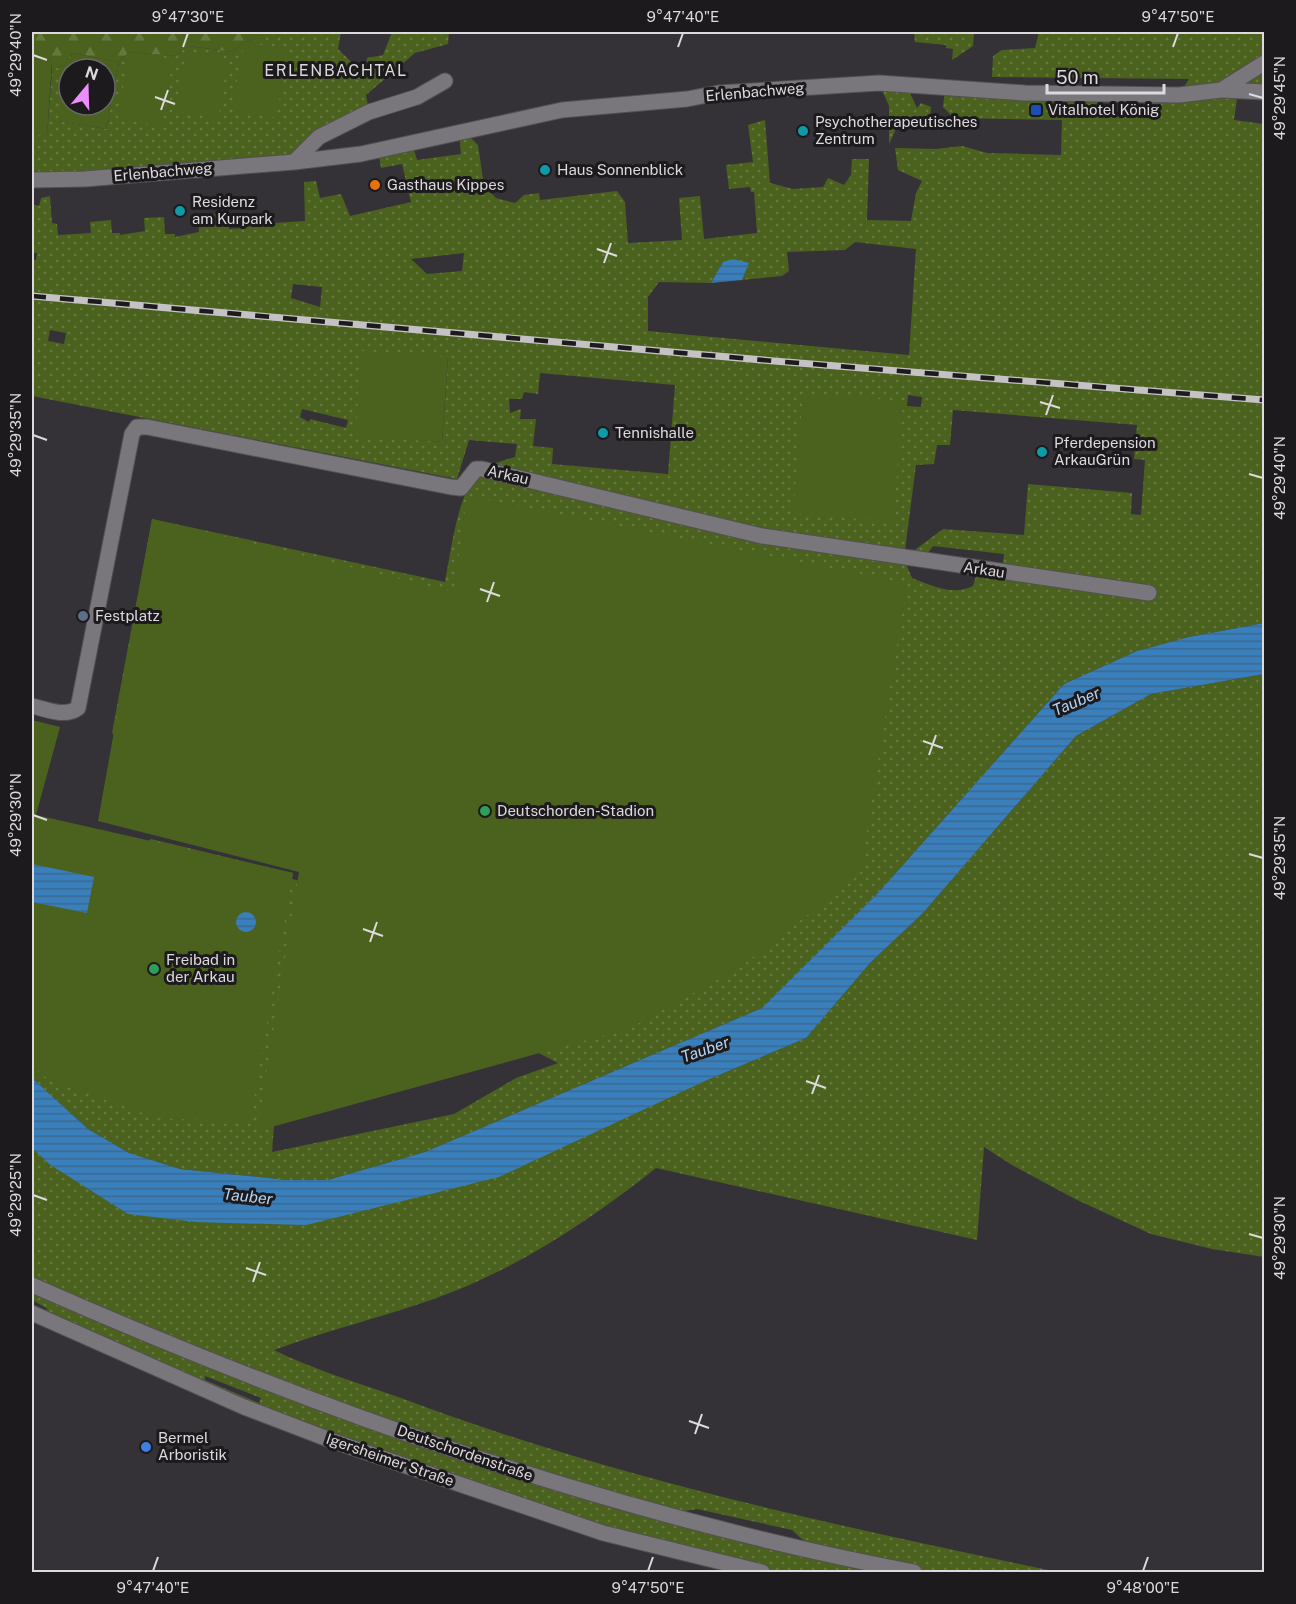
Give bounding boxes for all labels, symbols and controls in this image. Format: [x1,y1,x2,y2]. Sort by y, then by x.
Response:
text: 9°47'30"E [152,8,224,25]
text: 9°47'40"E [647,8,719,25]
text: 9°47'50"E [1142,8,1214,25]
text: 49°29'40"N [7,13,24,97]
text: 49°29'45"N [1271,56,1288,140]
north arrow [57,57,117,117]
scale bar [1047,57,1164,95]
district label: ERLENBACHTAL [264,61,408,80]
text: N [83,62,101,84]
text: 50 m [1056,67,1099,88]
street label: Erlenbachweg [705,79,805,104]
place label: Vitalhotel König [1048,101,1159,118]
marker: Vitalhotel König [1029,103,1043,117]
place label: Psychotherapeutisches Zentrum [815,113,977,147]
marker: Psychotherapeutisches Zentrum [796,124,810,138]
street label: Erlenbachweg [113,159,213,184]
place label: Haus Sonnenblick [557,161,683,178]
marker: Haus Sonnenblick [538,163,552,177]
place label: Gasthaus Kippes [387,176,504,193]
marker: Gasthaus Kippes [368,178,382,192]
place label: Residenz am Kurpark [192,193,273,227]
marker: Residenz am Kurpark [173,204,187,218]
text: 49°29'35"N [7,393,24,477]
place label: Tennishalle [615,424,694,441]
marker: Tennishalle [596,426,610,440]
place label: Pferdepension ArkauGrün [1054,434,1156,468]
text: 49°29'40"N [1271,436,1288,520]
marker: Pferdepension ArkauGrün [1035,445,1049,459]
street label: Arkau [486,462,530,487]
street label: Arkau [962,558,1006,581]
place label: Festplatz [95,607,160,624]
marker: Festplatz [76,609,90,623]
water label: Tauber [1050,683,1104,720]
text: 49°29'30"N [7,773,24,857]
place label: Deutschorden-Stadion [497,802,654,819]
marker: Deutschorden-Stadion [478,804,492,818]
text: 49°29'35"N [1271,816,1288,900]
place label: Freibad in der Arkau [166,951,235,985]
marker: Freibad in der Arkau [147,962,161,976]
water label: Tauber [679,1032,733,1067]
text: 49°29'25"N [7,1153,24,1237]
water label: Tauber [222,1184,275,1209]
text: 49°29'30"N [1271,1196,1288,1280]
street label: Deutschordenstraße [395,1421,535,1484]
place label: Bermel Arboristik [158,1429,227,1463]
street label: Igersheimer Straße [324,1430,456,1489]
marker: Bermel Arboristik [139,1440,153,1454]
text: 9°47'40"E [117,1579,189,1596]
text: 9°47'50"E [612,1579,684,1596]
text: 9°48'00"E [1106,1579,1180,1596]

